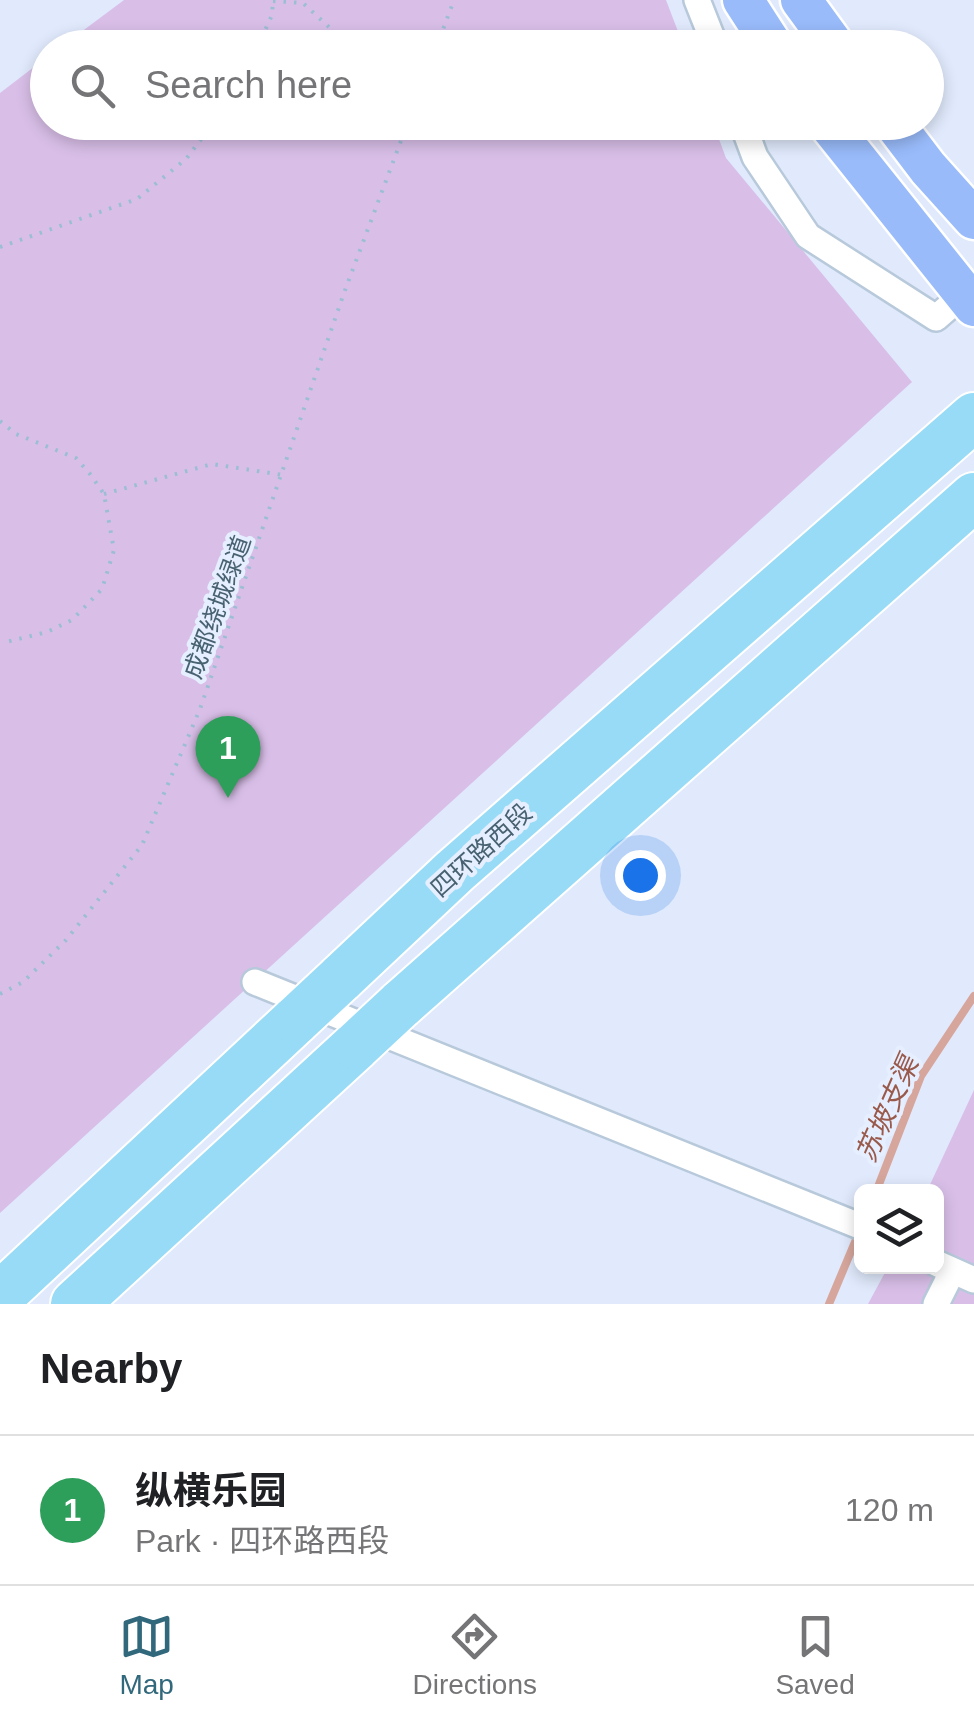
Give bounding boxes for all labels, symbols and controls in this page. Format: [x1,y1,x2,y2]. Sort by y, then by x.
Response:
search box [30,30,944,140]
icon: search [65,58,120,113]
text: Search here [145,64,352,106]
street label: 成都绕城绿道 [178,532,256,682]
pin: 1 [196,716,260,798]
street label: 四环路西段 [425,798,537,902]
your location [615,850,666,901]
water label: 苏坡支渠 [851,1048,926,1167]
map controls [854,1184,944,1274]
button: layers [854,1184,944,1274]
text: Nearby [40,1345,182,1392]
text: 纵横乐园 [135,1470,287,1512]
text: 1 [64,1492,81,1528]
text: 120 m [845,1492,934,1528]
text: Park · 四环路西段 [135,1523,389,1559]
tab: Map [119,1609,174,1701]
tab: Directions [413,1609,537,1701]
tab: Saved [775,1609,855,1701]

